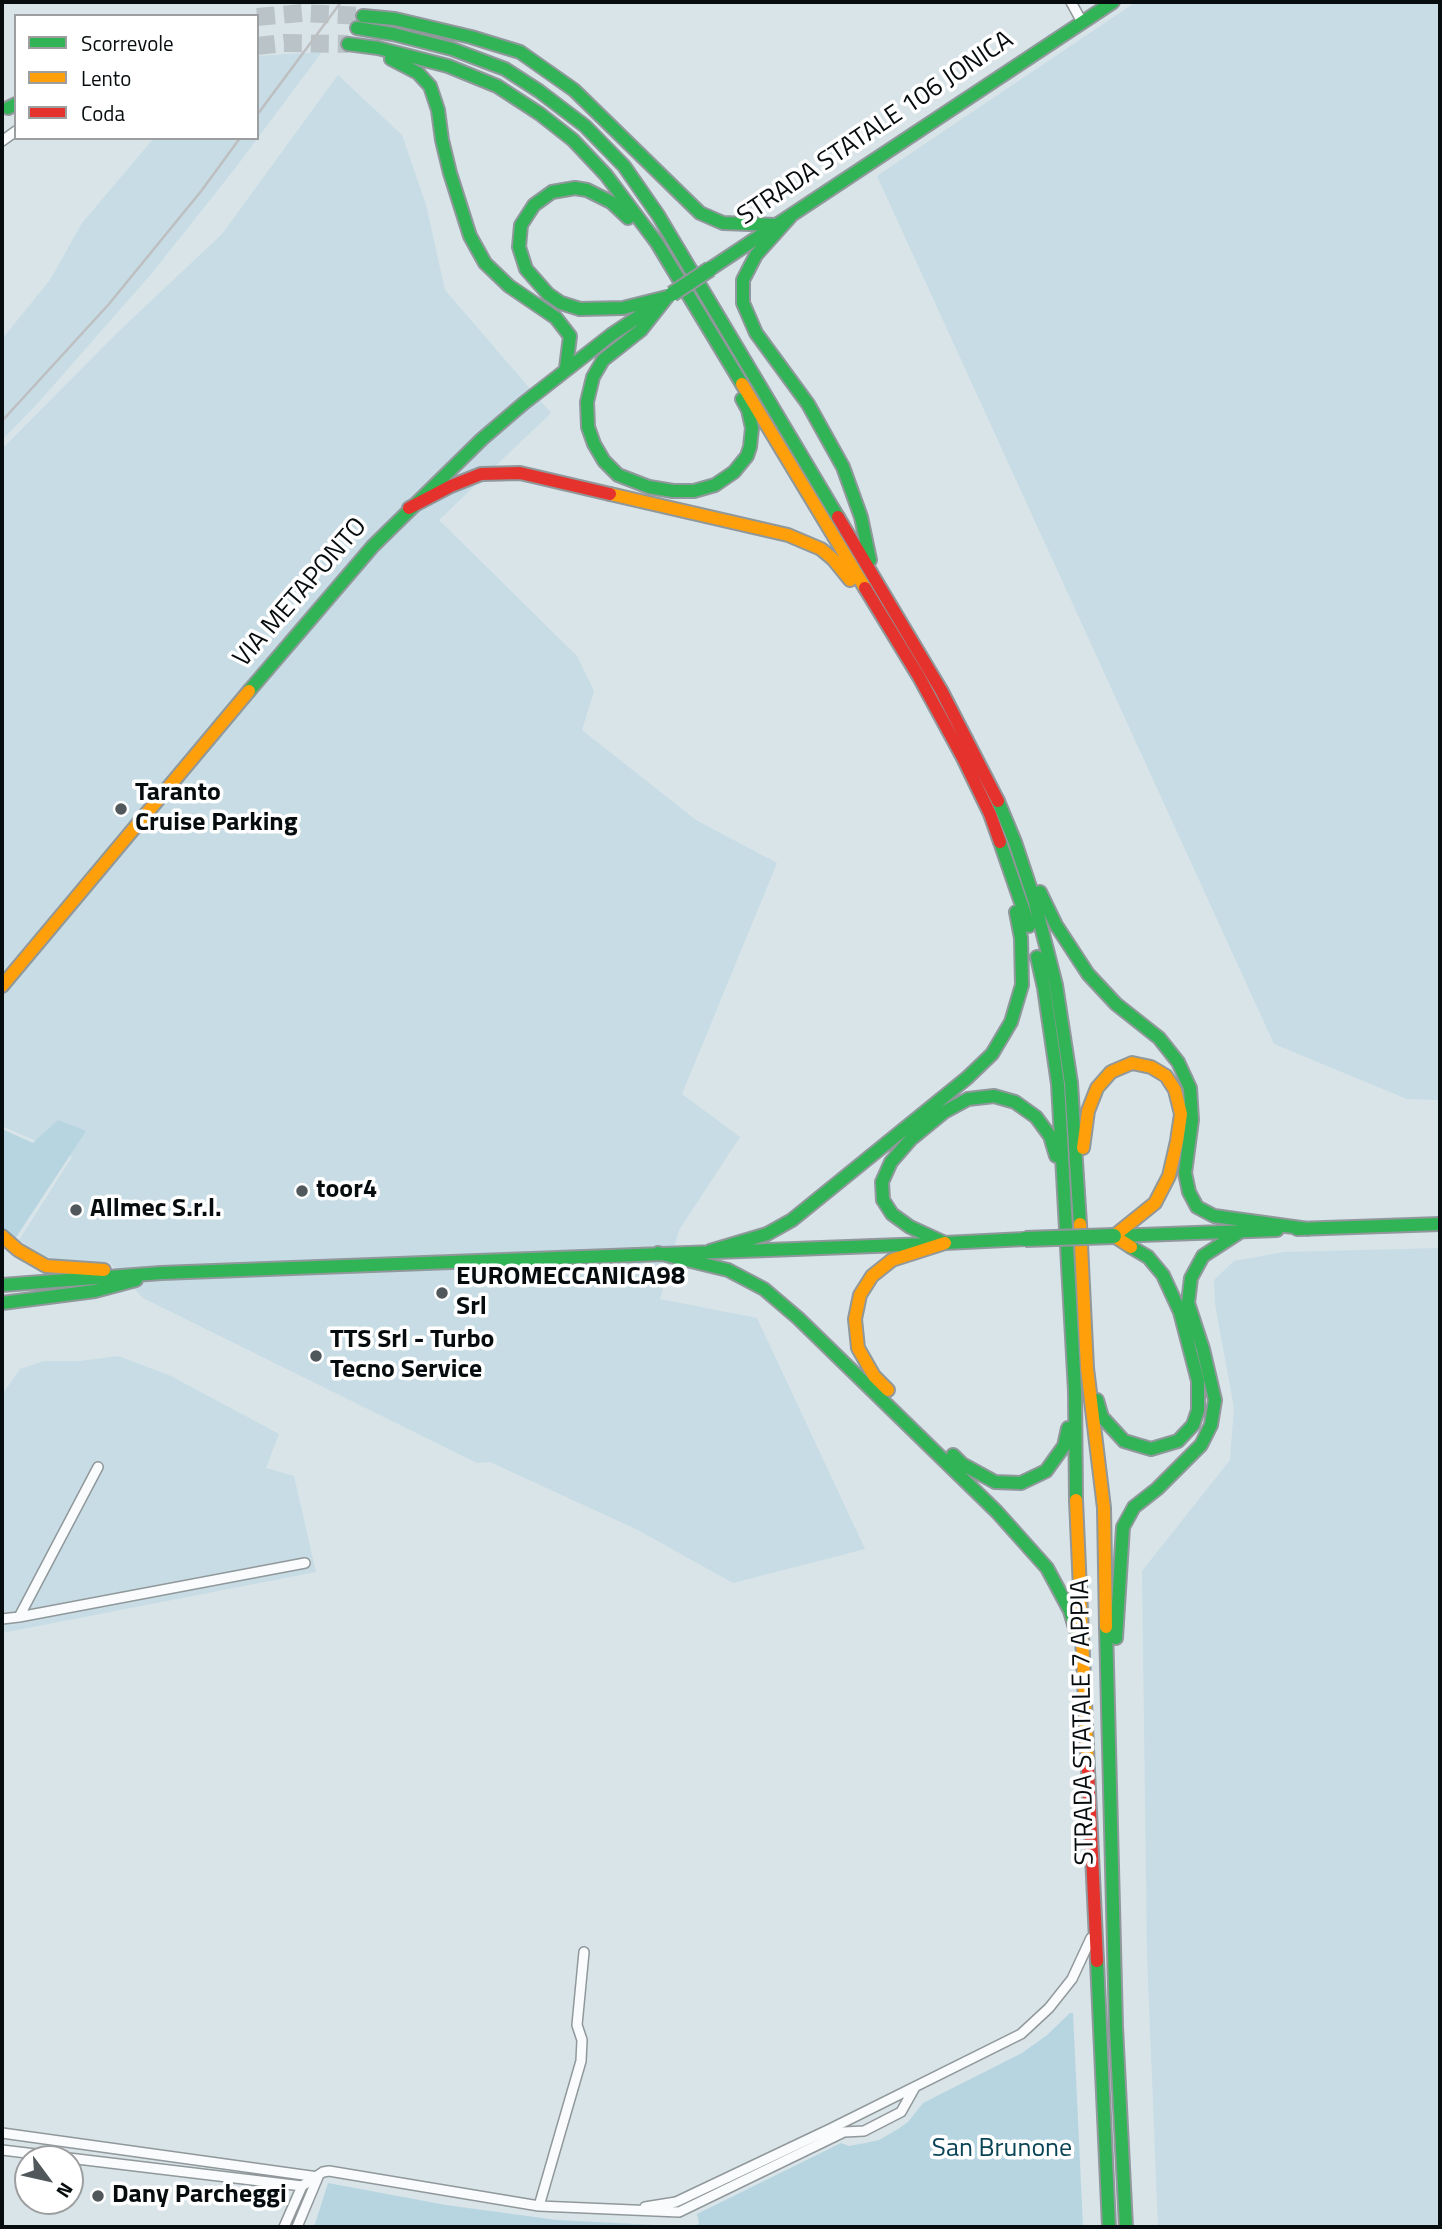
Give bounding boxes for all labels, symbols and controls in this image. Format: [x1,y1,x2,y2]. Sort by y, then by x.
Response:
legend [14,14,259,140]
street label: STRADA STATALE 106 JONICA [732,25,1020,233]
text: Scorrevole [81,27,174,59]
text: Lento [81,62,131,94]
text: Coda [81,97,125,129]
street label: VIA METAPONTO [228,512,374,674]
place label: Taranto Cruise Parking [135,778,298,840]
marker: Taranto Cruise Parking [113,801,129,817]
place label: toor4 [316,1175,377,1207]
marker: toor4 [294,1183,310,1199]
place label: Allmec S.r.l. [90,1194,222,1226]
marker: Allmec S.r.l. [68,1202,84,1218]
place label: EUROMECCANICA98 Srl [456,1262,685,1324]
marker: EUROMECCANICA98 Srl [434,1285,450,1301]
place label: TTS Srl - Turbo Tecno Service [330,1325,494,1386]
marker: TTS Srl - Turbo Tecno Service [308,1348,324,1364]
street label: STRADA STATALE 7 APPIA [1066,1578,1102,1866]
park label: San Brunone [932,2134,1072,2166]
north arrow [14,2145,84,2215]
text: N [50,2177,81,2204]
place label: Dany Parcheggi [112,2180,287,2212]
marker: Dany Parcheggi [90,2188,106,2204]

